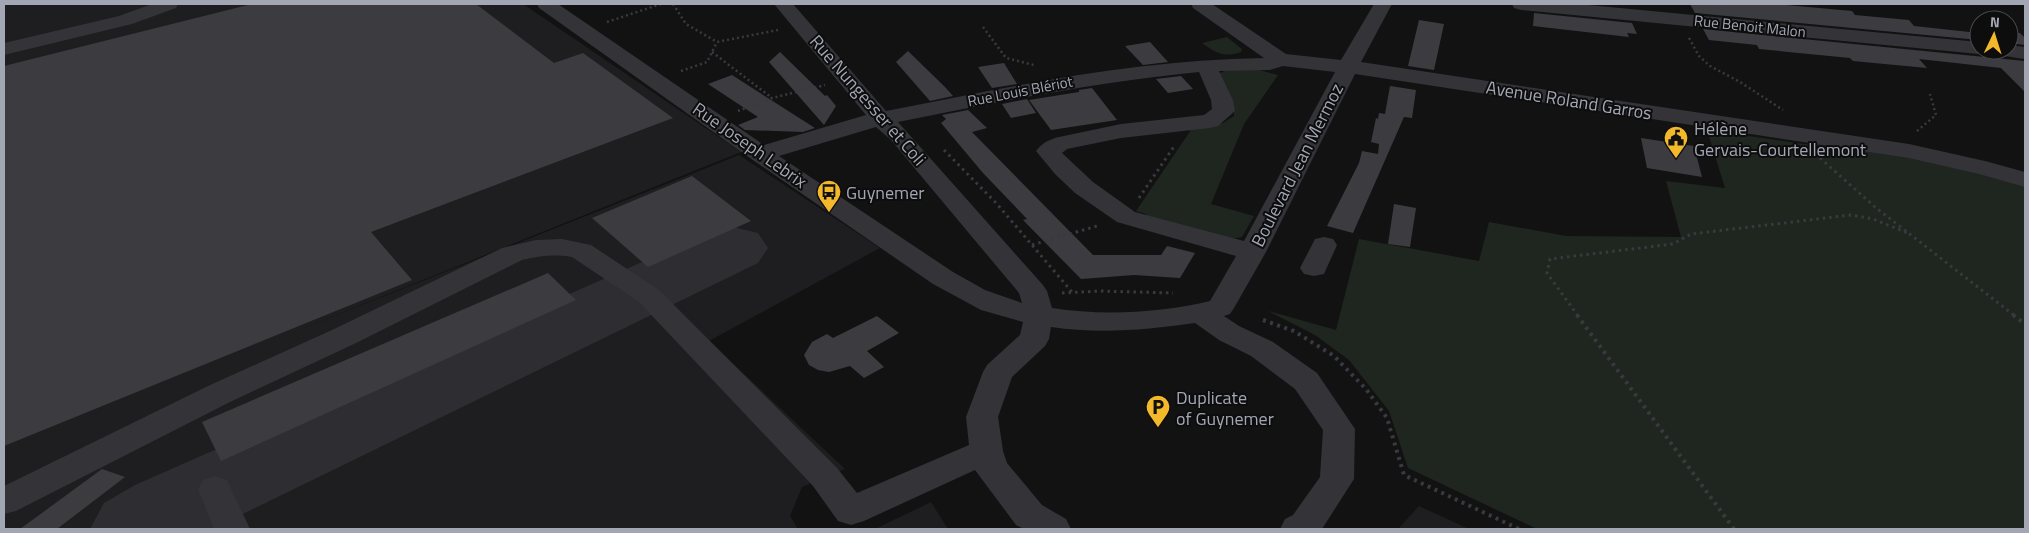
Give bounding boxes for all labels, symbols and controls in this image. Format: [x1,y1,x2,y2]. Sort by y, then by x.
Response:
street label: Rue Benoit Malon [1693,9,1807,43]
north arrow [1969,10,2019,60]
text: N [1989,11,2001,32]
street label: Rue Nungesser et Coli [803,29,933,171]
street label: Rue Louis Blériot [966,69,1075,112]
street label: Avenue Roland Garros [1484,74,1654,126]
street label: Boulevard Jean Mermoz [1244,79,1350,251]
street label: Rue Joseph Lebrix [687,95,813,195]
place label: Hélène Gervais-Courtellemont [1694,115,1867,163]
public building icon: Hélène Gervais-Courtellemont [1663,125,1689,159]
bus stop icon: Guynemer [816,179,842,213]
place label: Guynemer [846,179,924,206]
place label: Duplicate of Guynemer [1176,384,1274,432]
parking icon: Duplicate of Guynemer [1145,394,1171,428]

